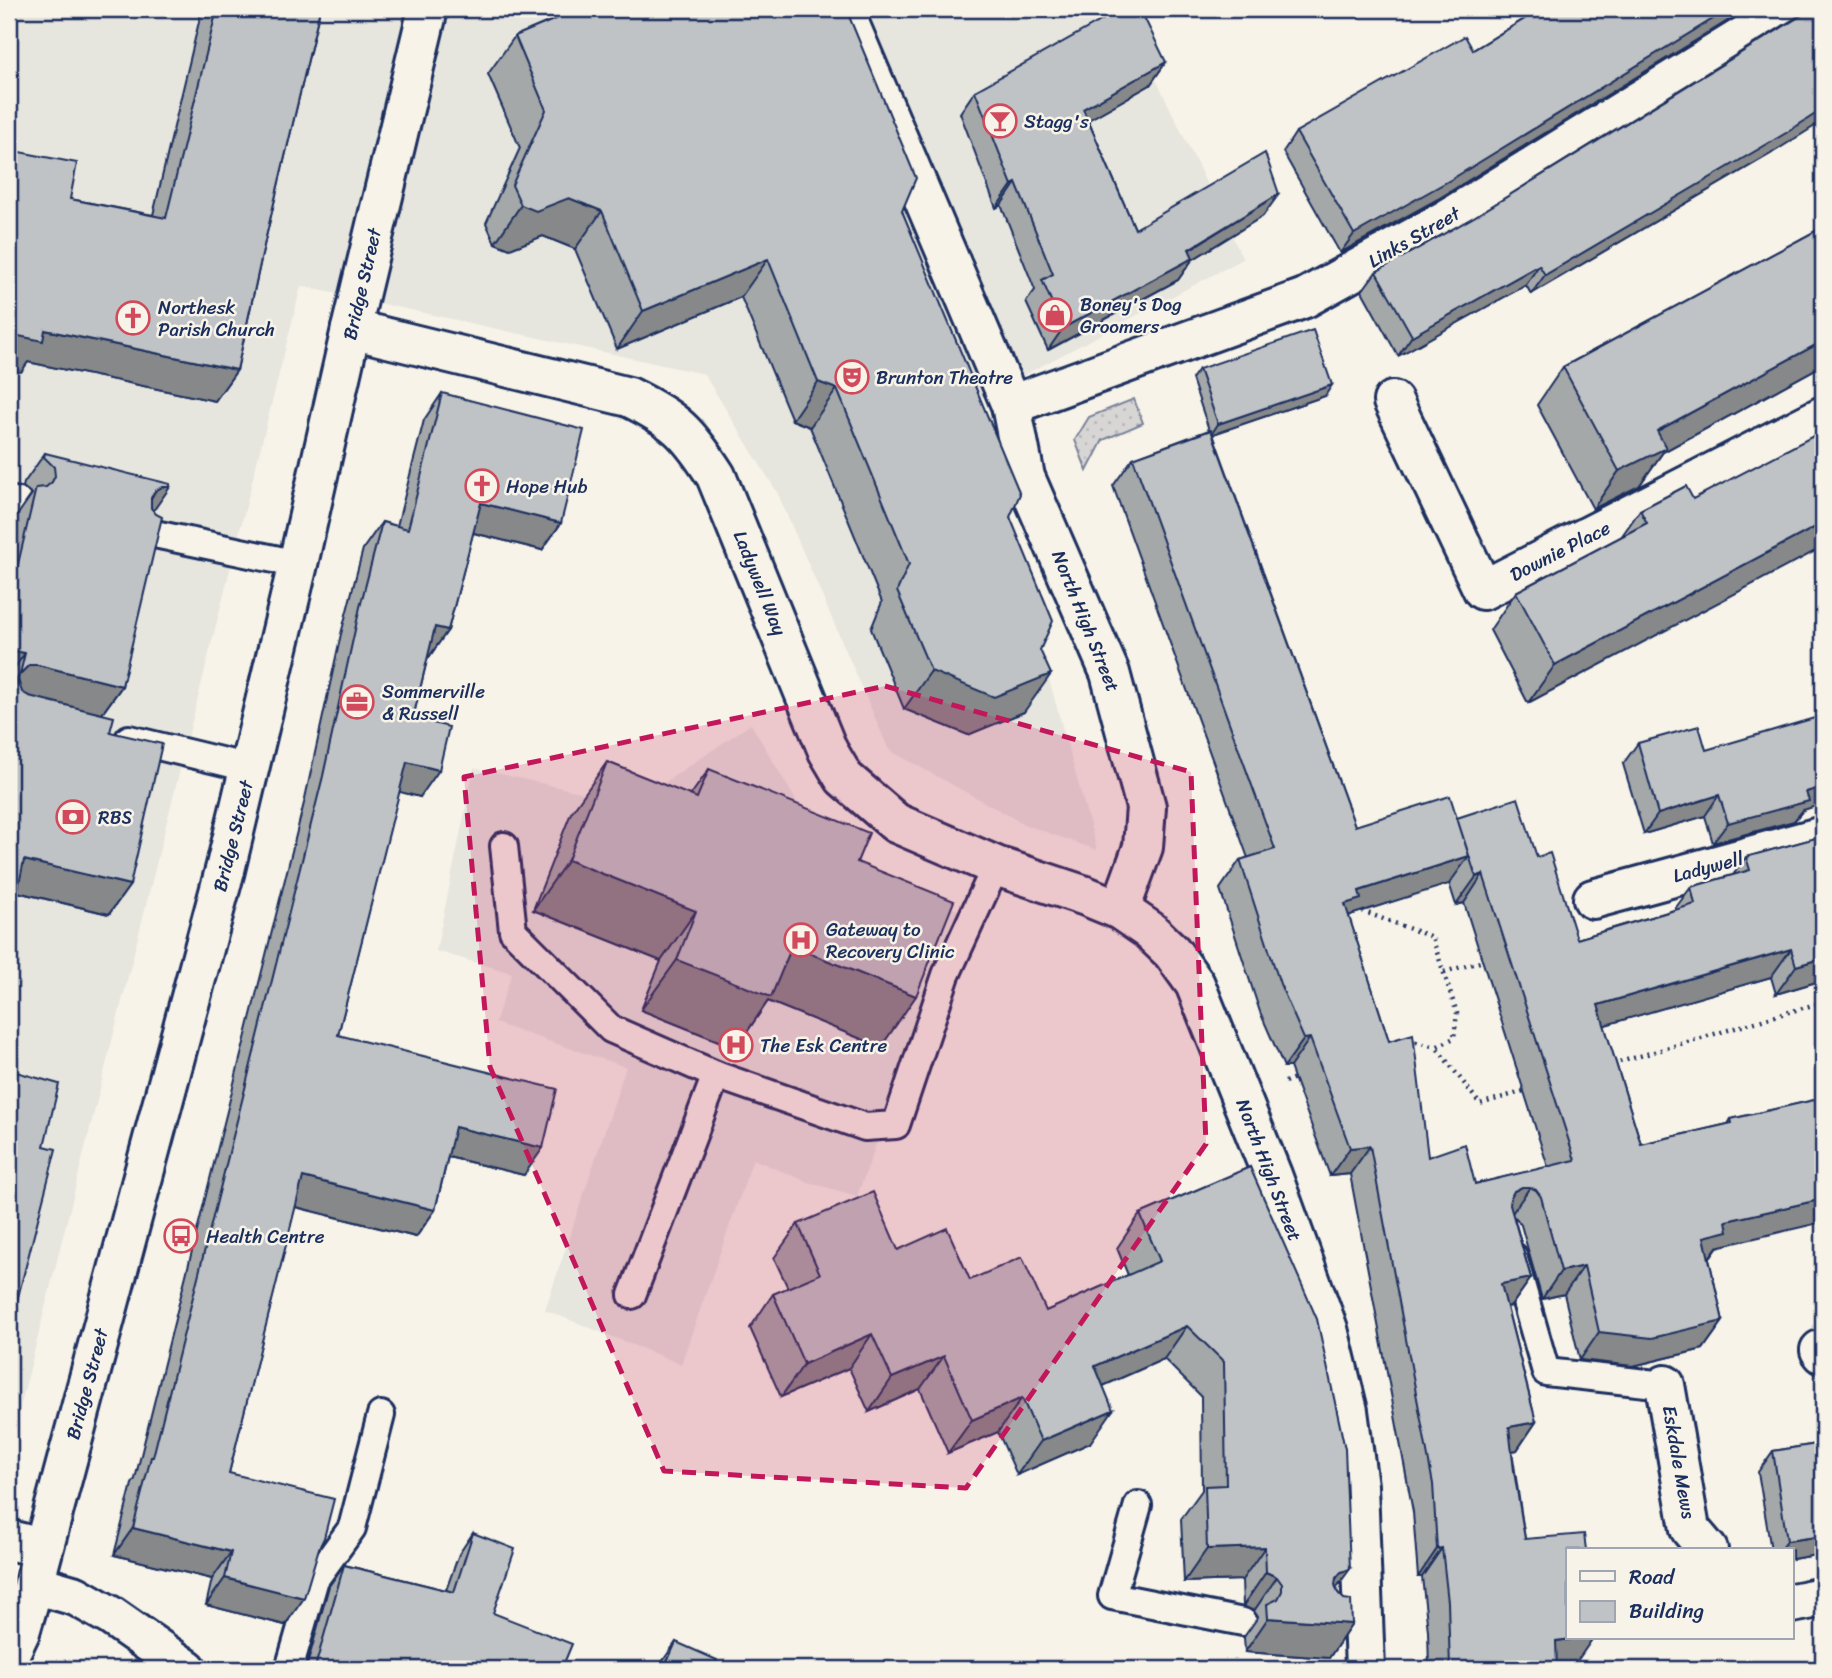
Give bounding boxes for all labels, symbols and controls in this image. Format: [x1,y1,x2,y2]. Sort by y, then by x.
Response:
bar icon: Stagg's [981,102,1019,140]
place label: Stagg's [1024,105,1089,138]
street label: Links Street [1361,196,1468,277]
street label: Bridge Street [333,223,391,343]
place label: Boney's Dog Groomers [1080,288,1182,343]
place label: Northesk Parish Church [158,291,275,346]
shop icon: Boney's Dog Groomers [1036,296,1074,334]
church icon: Northesk Parish Church [114,299,152,337]
theatre icon: Brunton Theatre [833,358,871,396]
place label: Brunton Theatre [876,361,1013,394]
church icon: Hope Hub [463,467,501,505]
place label: Hope Hub [506,470,588,503]
street label: Downie Place [1504,511,1616,591]
street label: Ladywell Way [724,525,796,641]
street label: North High Street [1043,545,1129,697]
place label: Sommerville & Russell [382,675,485,730]
office icon: Sommerville & Russell [338,683,376,721]
street label: Bridge Street [203,775,263,895]
bank icon: RBS [54,798,92,836]
place label: RBS [98,801,132,834]
street label: Ladywell [1669,842,1748,892]
place label: Gateway to Recovery Clinic [826,913,955,968]
hospital icon: Gateway to Recovery Clinic [782,921,820,959]
hospital icon: The Esk Centre [717,1026,755,1064]
place label: The Esk Centre [760,1029,887,1062]
street label: North High Street [1227,1094,1311,1246]
bus stop icon: Health Centre [162,1217,200,1255]
place label: Health Centre [206,1220,325,1253]
street label: Bridge Street [56,1323,118,1443]
street label: Eskdale Mews [1653,1403,1705,1522]
legend [1566,1548,1794,1640]
text: Road [1629,1558,1676,1596]
text: Building [1629,1592,1705,1630]

